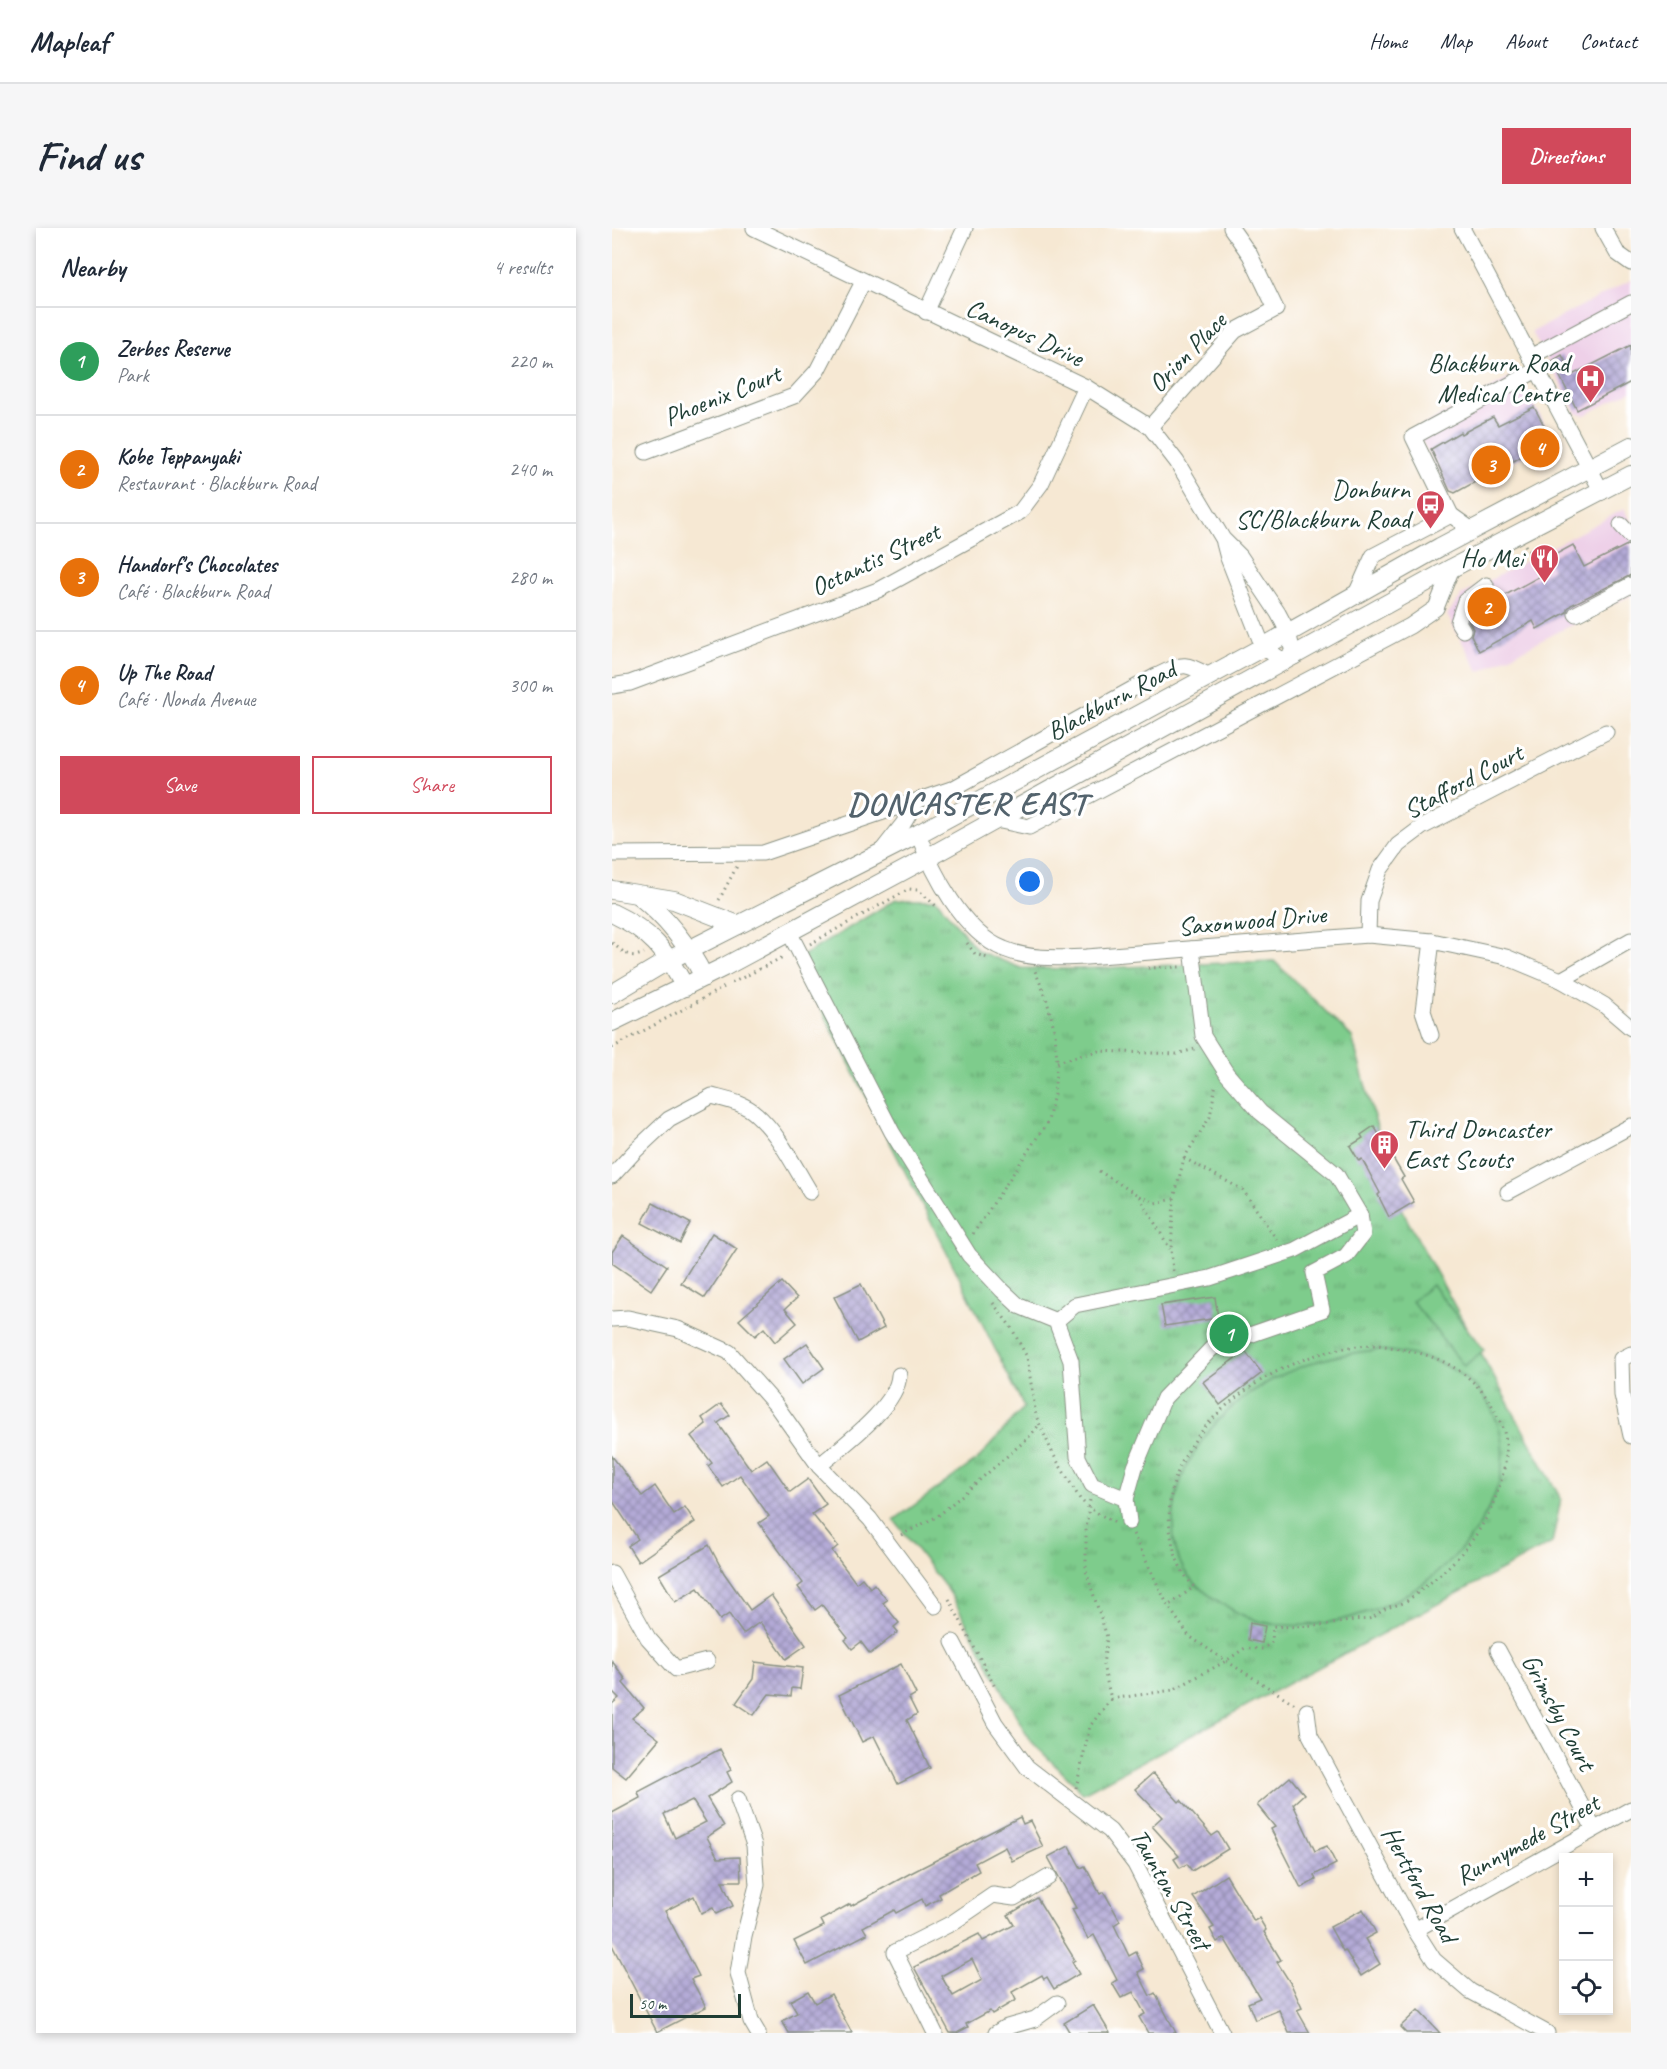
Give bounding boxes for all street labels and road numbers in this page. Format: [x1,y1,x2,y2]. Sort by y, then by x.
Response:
street label: Canopus Drive [961,291,1090,375]
street label: Orion Place [1141,303,1235,399]
street label: Phoenix Court [659,356,788,434]
street label: Octantis Street [805,514,947,604]
street label: Blackburn Road [1041,651,1185,748]
street label: Stafford Court [1398,735,1531,827]
street label: Saxonwood Drive [1177,897,1329,943]
street label: Grimsby Court [1514,1648,1604,1778]
street label: Runnymede Street [1450,1785,1607,1892]
street label: Hertford Road [1374,1820,1467,1952]
street label: Taunton Street [1123,1823,1220,1959]

